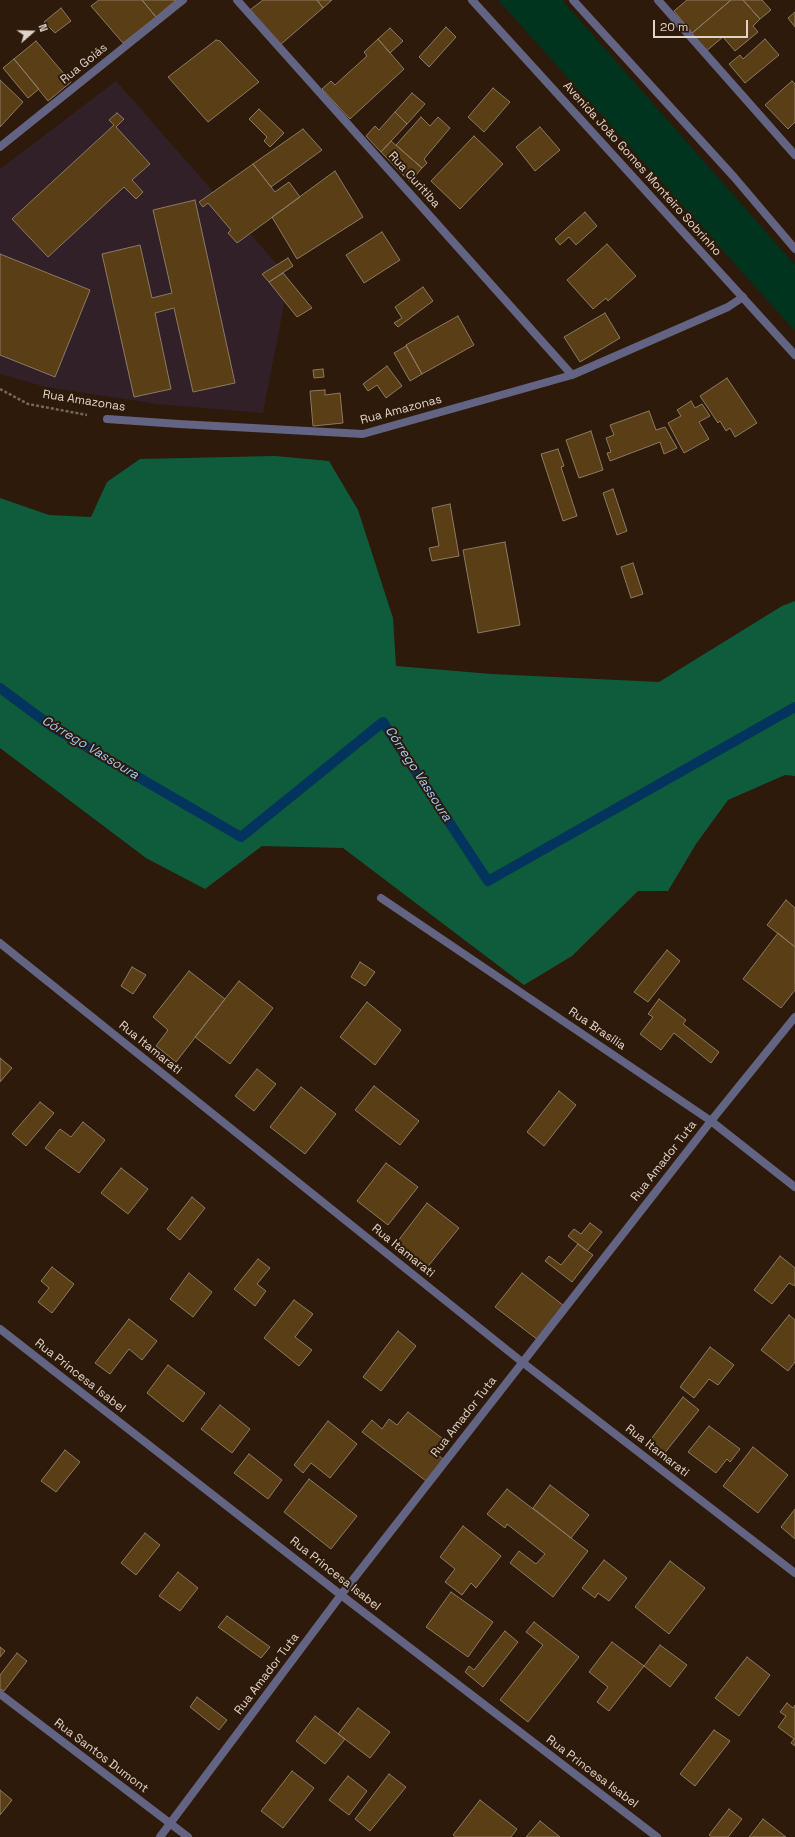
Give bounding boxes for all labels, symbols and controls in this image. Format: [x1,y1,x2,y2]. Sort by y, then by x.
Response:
north arrow [12,12,52,52]
scale bar [655,12,750,38]
text: 20 m [660,19,688,35]
text: N [35,22,51,34]
street label: Rua Goiás [58,41,110,87]
street label: Avenida João Gomes Monteiro Sobrinho [560,79,724,259]
street label: Rua Curitiba [385,149,443,211]
street label: Rua Amazonas [42,387,126,415]
street label: Rua Amazonas [359,392,443,428]
water label: Córrego Vassoura [39,713,141,783]
water label: Córrego Vassoura [381,724,455,824]
street label: Rua Brasília [566,1005,628,1053]
street label: Rua Itamarati [116,1018,184,1078]
street label: Rua Amador Tuta [628,1118,700,1204]
street label: Rua Itamarati [369,1221,437,1281]
street label: Rua Princesa Isabel [32,1336,128,1416]
street label: Rua Amador Tuta [428,1374,500,1460]
street label: Rua Itamarati [622,1422,692,1480]
street label: Rua Princesa Isabel [287,1534,383,1614]
street label: Rua Amador Tuta [232,1630,302,1718]
street label: Rua Santos Dumont [51,1716,151,1796]
street label: Rua Princesa Isabel [543,1733,641,1811]

